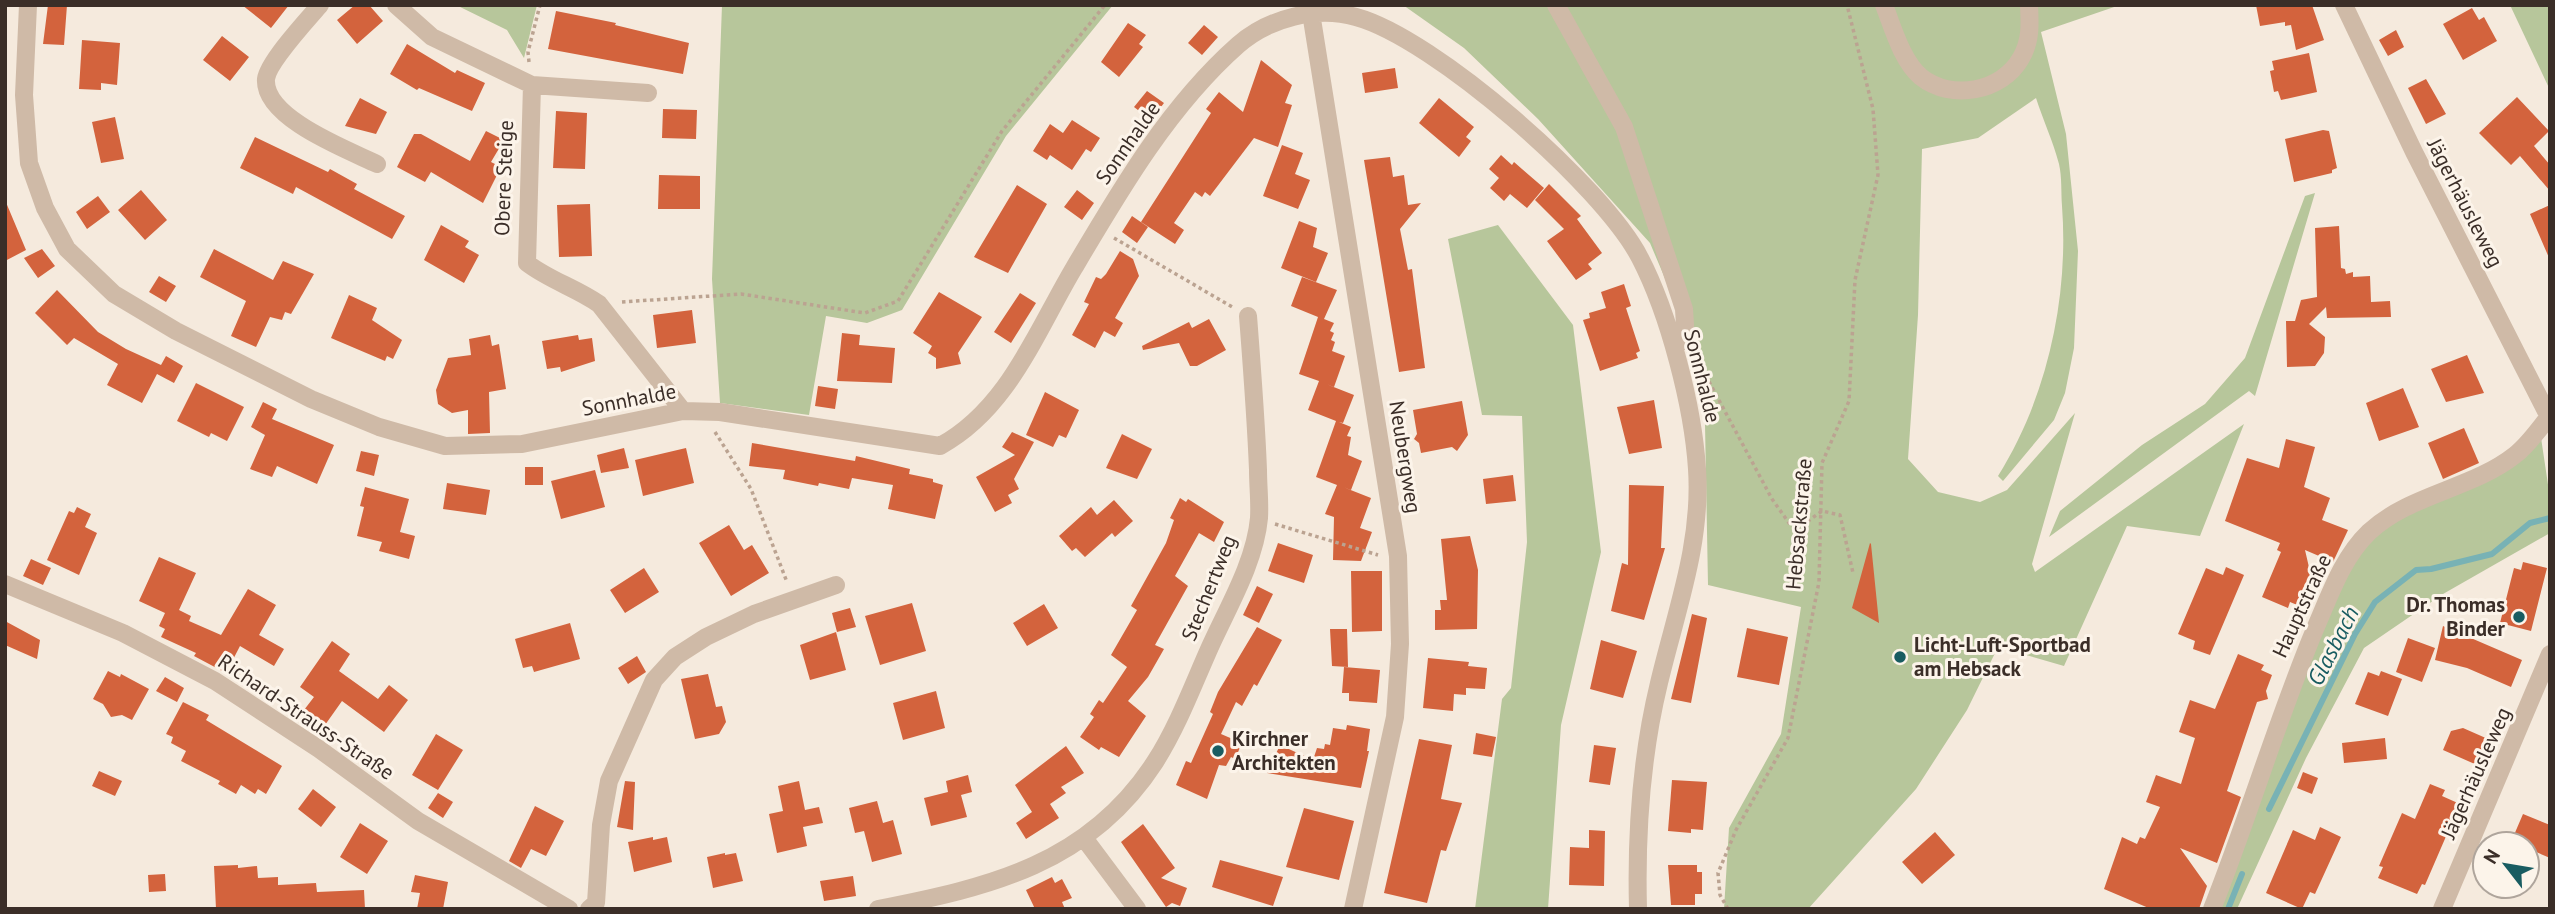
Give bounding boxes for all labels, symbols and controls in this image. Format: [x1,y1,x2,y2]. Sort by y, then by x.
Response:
street label: Sonnhalde [1089,96,1166,190]
street label: Obere Steige [488,120,519,236]
street label: Jägerhäusleweg [2421,133,2510,272]
street label: Sonnhalde [1678,326,1727,425]
street label: Sonnhalde [580,377,678,422]
street label: Neubergweg [1383,399,1428,515]
street label: Hebsackstraße [1779,457,1818,591]
street label: Stechertweg [1175,531,1242,645]
street label: Hauptstraße [2266,550,2337,662]
place label: Dr. Thomas Binder [2406,591,2506,642]
water label: Glasbach [2300,601,2365,690]
marker: Dr. Thomas Binder [2511,609,2527,625]
place label: Licht-Luft-Sportbad am Hebsack [1914,631,2091,682]
street label: Richard-Strauss-Straße [213,648,400,786]
marker: Licht-Luft-Sportbad am Hebsack [1892,649,1908,665]
street label: Jägerhäusleweg [2434,703,2517,844]
place label: Kirchner Architekten [1232,725,1336,776]
marker: Kirchner Architekten [1210,743,1226,759]
north arrow [2471,830,2541,900]
text: N [2478,845,2505,868]

